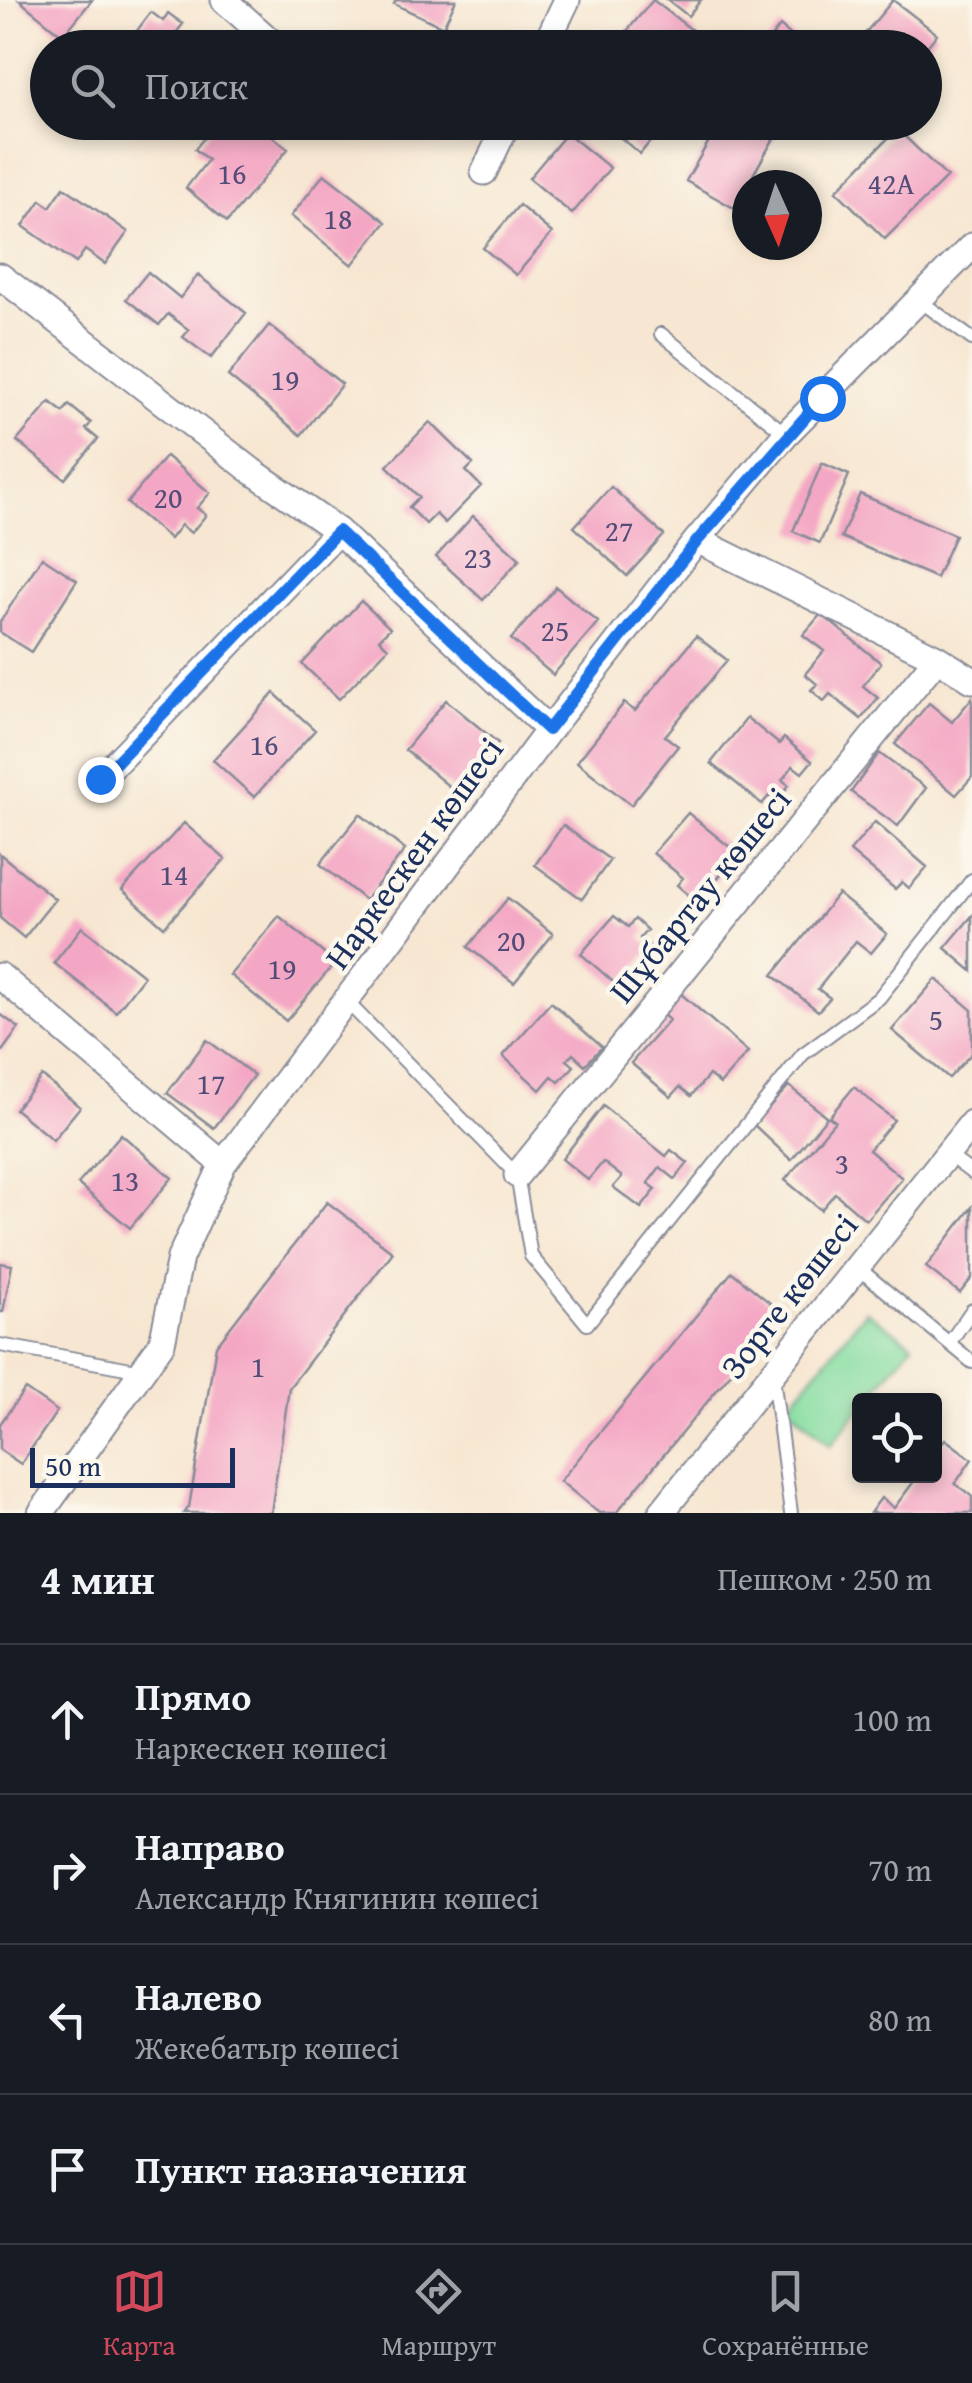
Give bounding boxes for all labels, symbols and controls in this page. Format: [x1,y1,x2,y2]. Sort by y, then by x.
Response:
search box [30,30,942,140]
text: Поиск [145,57,248,113]
icon: search [65,58,120,113]
house number: 16 [218,151,246,195]
house number: 42А [867,161,915,205]
north arrow [732,170,822,260]
house number: 18 [324,196,352,240]
house number: 19 [271,357,299,401]
route start [800,376,846,422]
house number: 20 [154,475,182,519]
house number: 27 [605,508,633,552]
house number: 23 [464,535,492,579]
house number: 25 [541,608,569,652]
house number: 16 [250,722,278,766]
street label: Наркескен көшесі [312,726,515,979]
route end [78,757,124,803]
street label: Шұбартау көшесі [596,776,803,1014]
house number: 14 [160,852,188,896]
house number: 20 [497,918,525,962]
house number: 19 [268,946,296,990]
house number: 5 [929,997,943,1041]
house number: 17 [197,1061,225,1105]
house number: 3 [835,1141,849,1185]
house number: 13 [111,1158,139,1202]
street label: Зорге көшесі [707,1202,870,1389]
house number: 1 [251,1344,265,1388]
map controls [852,1393,942,1483]
button: locate [852,1393,942,1483]
scale bar [30,1443,235,1488]
text: 50 m [45,1445,101,1486]
text: 4 мин [40,1548,155,1609]
text: Пешком · 250 m [717,1555,932,1602]
text: Прямо [135,1668,251,1724]
icon: ahead [40,1692,95,1747]
text: 100 m [853,1696,932,1743]
text: Наркескен көшесі [135,1724,388,1771]
text: Направо [135,1818,285,1874]
icon: right [40,1842,95,1897]
text: 70 m [868,1846,932,1893]
text: Александр Княгинин көшесі [135,1874,539,1921]
text: Налево [135,1968,262,2024]
icon: left [40,1992,95,2047]
text: 80 m [868,1996,932,2043]
text: Жекебатыр көшесі [135,2024,399,2071]
text: Пункт назначения [135,2141,467,2197]
icon: arrive [40,2142,95,2197]
tab: Карта [103,2264,176,2365]
tab: Маршрут [382,2264,496,2365]
tab: Сохранённые [702,2264,869,2365]

